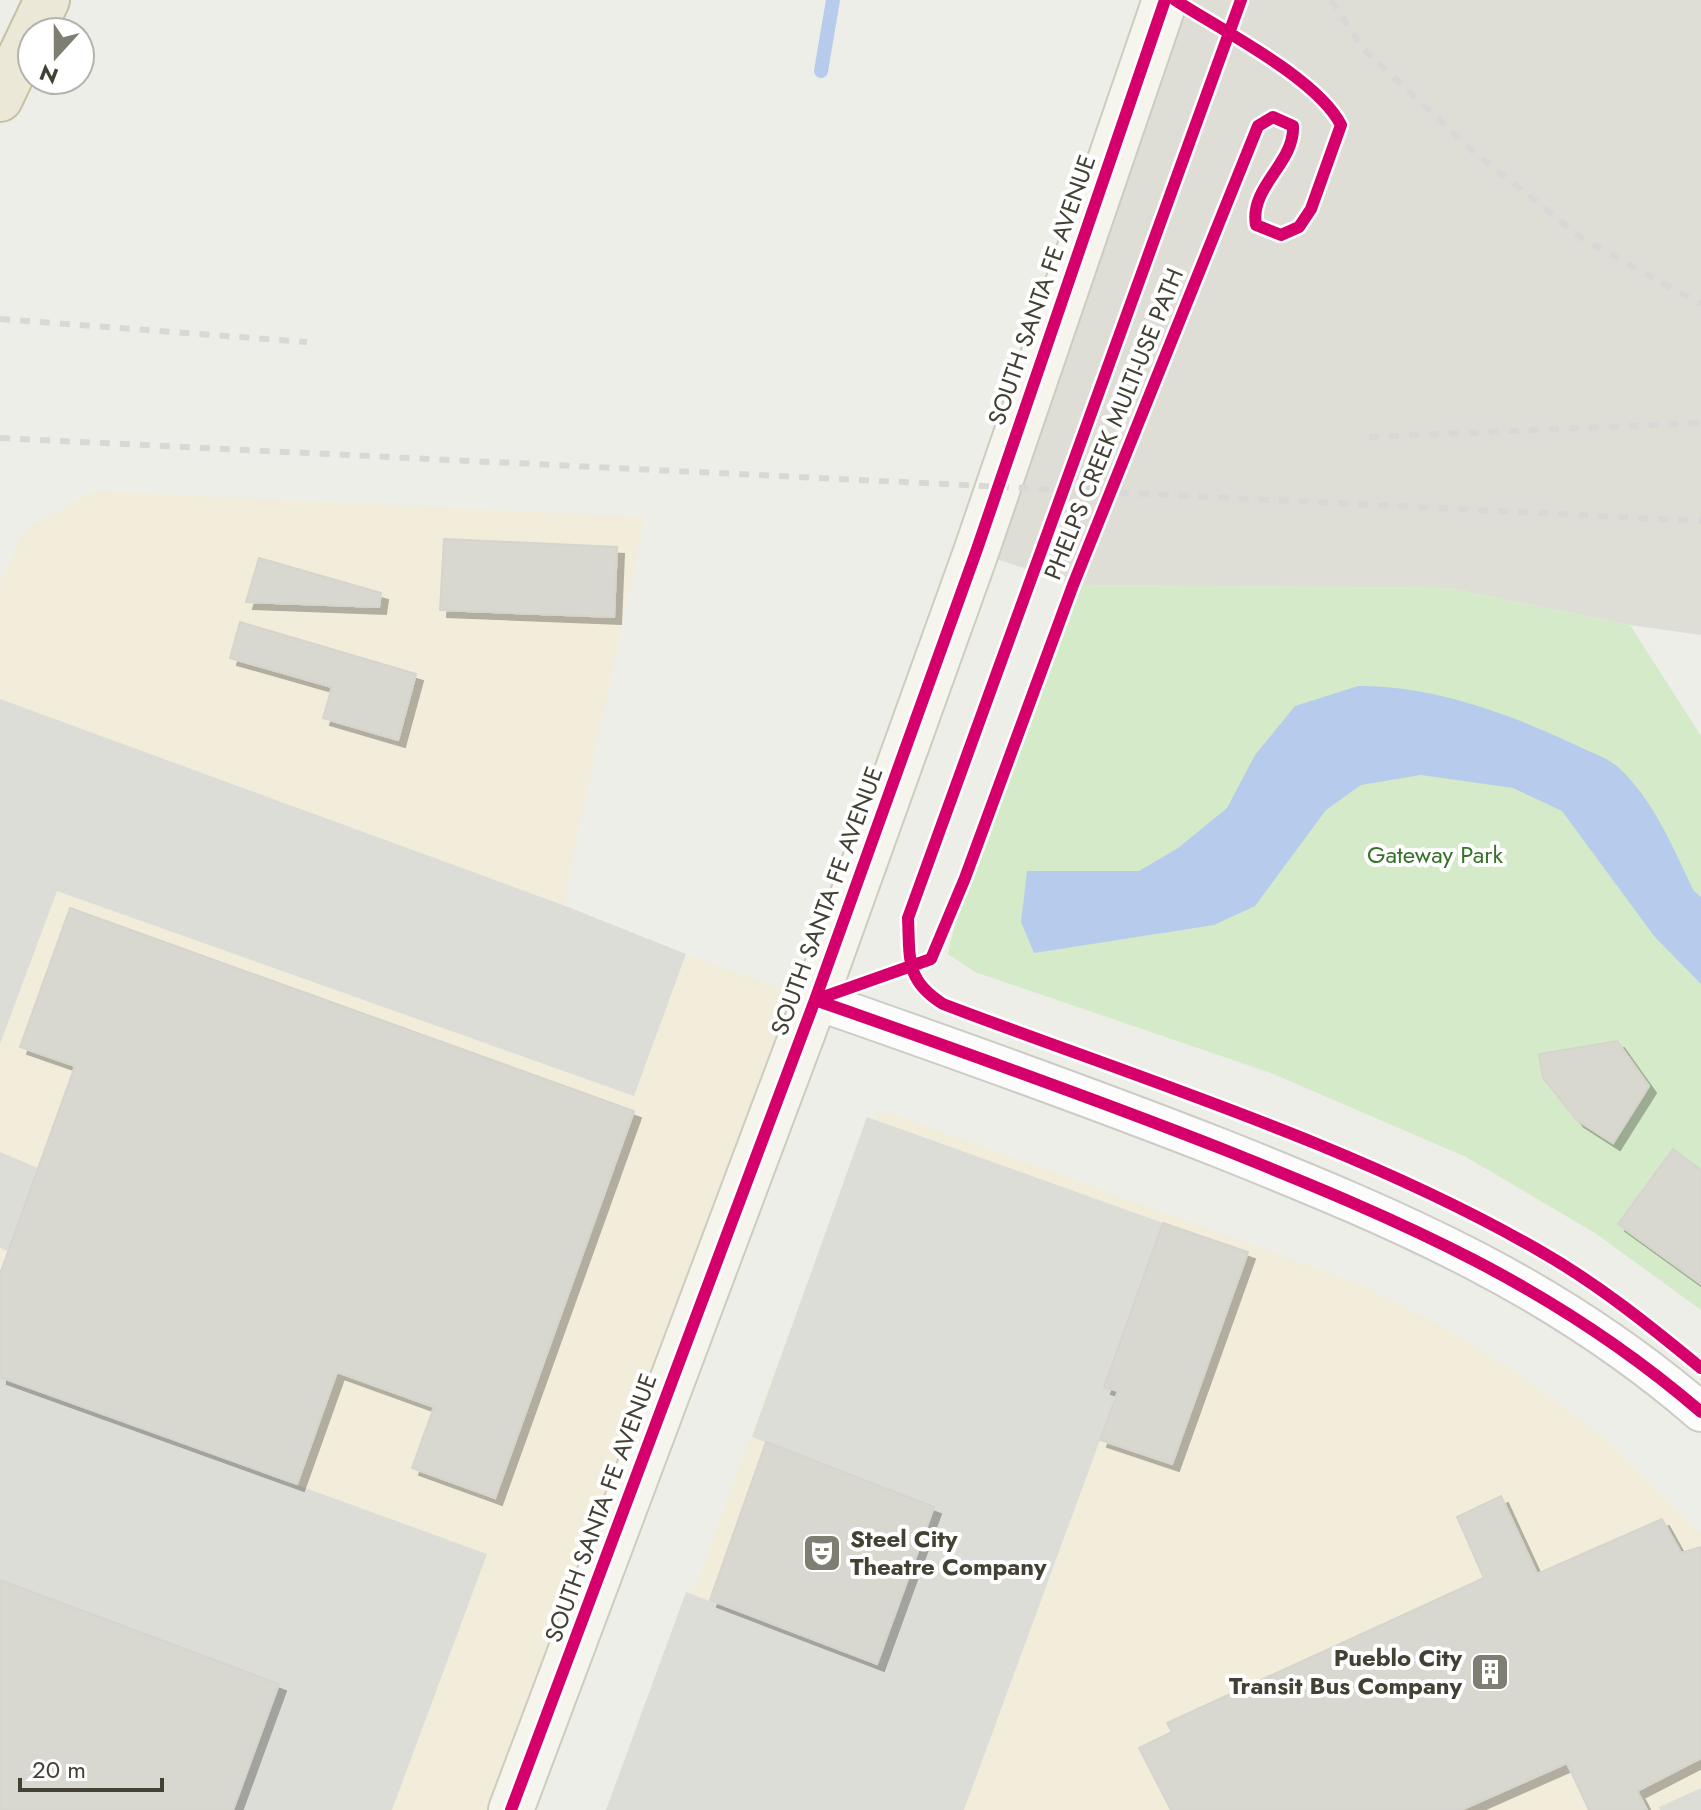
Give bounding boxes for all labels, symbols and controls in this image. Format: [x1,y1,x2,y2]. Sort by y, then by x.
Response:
north arrow [16,16,96,96]
text: N [35,57,63,93]
street label: SOUTH SANTA FE AVENUE [979,150,1104,430]
street label: PHELPS CREEK MULTI-USE PATH [1035,263,1192,585]
street label: SOUTH SANTA FE AVENUE [762,762,892,1040]
park label: Gateway Park [1367,837,1504,872]
street label: SOUTH SANTA FE AVENUE [536,1369,666,1647]
place label: Steel City Theatre Company [850,1521,1047,1584]
theatre icon: Steel City Theatre Company [801,1532,843,1574]
place label: Pueblo City Transit Bus Company [1229,1640,1462,1703]
building icon: Pueblo City Transit Bus Company [1469,1651,1511,1693]
scale bar [20,1742,162,1792]
text: 20 m [32,1752,86,1787]

